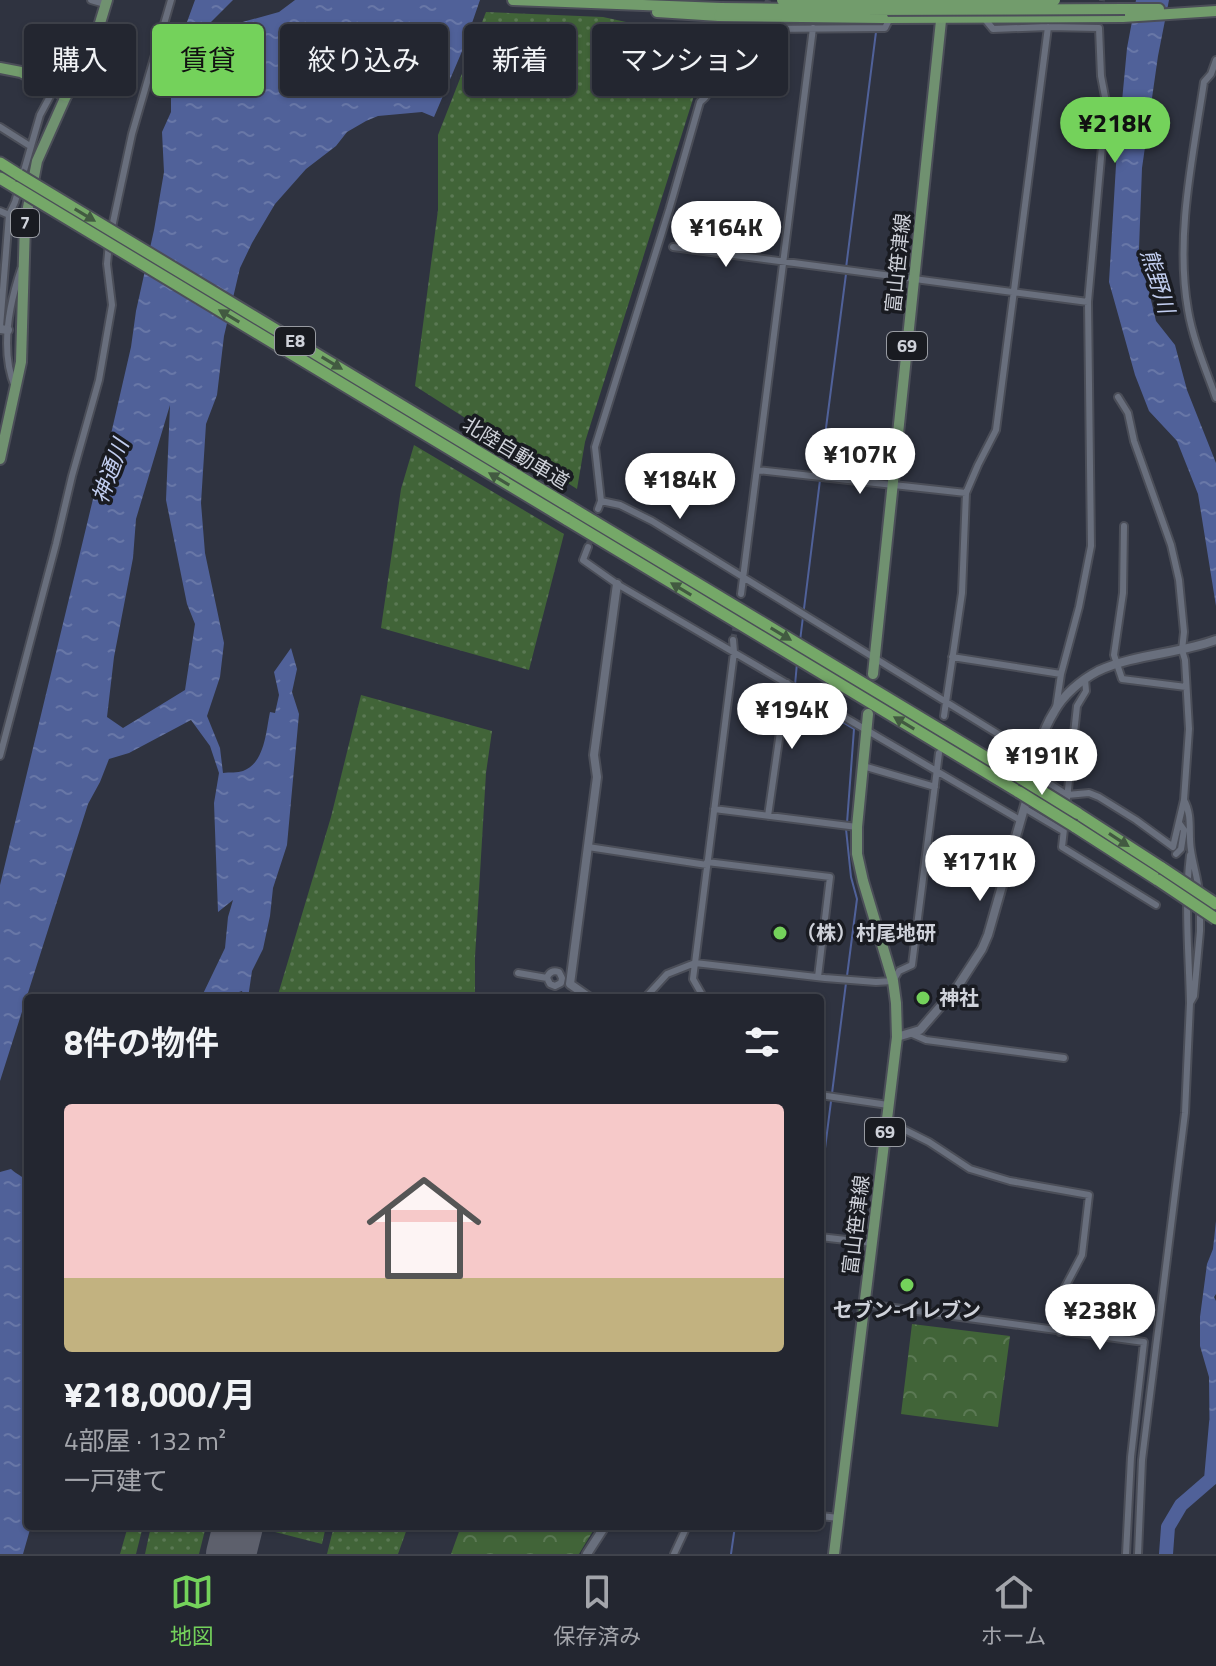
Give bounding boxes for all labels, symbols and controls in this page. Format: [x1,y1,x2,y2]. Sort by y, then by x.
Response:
chip: 購入 [24,24,136,96]
chip: 賃貸 [152,24,264,96]
chip: 絞り込み [280,24,448,96]
chip: 新着 [464,24,576,96]
chip: マンション [592,24,788,96]
pin: ¥218K [1059,97,1171,165]
text: ¥218K [1078,103,1152,142]
pin: ¥164K [670,201,782,269]
text: ¥164K [689,207,763,246]
one-way arrow [74,208,96,222]
road number: 7 [11,209,39,237]
street label: 富山笹津線 [877,212,918,314]
water label: 熊野川 [1132,244,1184,319]
one-way arrow [218,309,240,323]
road number: E8 [275,327,315,355]
road number: 69 [887,332,927,360]
one-way arrow [321,356,343,370]
street label: 北陸自動車道 [457,408,576,497]
pin: ¥107K [804,428,916,496]
water label: 神通川 [83,432,138,508]
text: ¥107K [823,434,897,473]
pin: ¥184K [624,453,736,521]
text: ¥184K [643,459,717,498]
one-way arrow [488,472,510,486]
one-way arrow [670,582,692,596]
one-way arrow [770,626,792,640]
pin: ¥194K [736,683,848,751]
text: ¥194K [755,689,829,728]
one-way arrow [893,716,915,730]
pin: ¥191K [986,729,1098,797]
text: ¥191K [1005,735,1079,774]
one-way arrow [1109,833,1130,848]
pin: ¥171K [924,835,1036,903]
text: ¥171K [943,841,1017,880]
place label: （株）村尾地研 [796,917,936,948]
marker: （株）村尾地研 [771,924,789,942]
place label: 神社 [939,982,979,1013]
marker: 神社 [914,989,932,1007]
text: 8件の物件 [64,1016,219,1068]
icon: filters [740,1020,784,1064]
road number: 69 [865,1118,905,1146]
icon: home [352,1156,496,1300]
street label: 富山笹津線 [834,1173,877,1276]
marker: セブン-イレブン [898,1276,916,1294]
pin: ¥238K [1044,1284,1156,1352]
text: ¥238K [1063,1290,1137,1329]
place label: セブン-イレブン [833,1294,981,1325]
text: ¥218,000/月 [64,1368,256,1420]
text: 4部屋 · 132 m² [64,1421,226,1460]
text: 一戸建て [64,1461,168,1500]
tab: 地図 [170,1570,214,1653]
tab: 保存済み [553,1570,641,1653]
tab: ホーム [981,1570,1046,1653]

